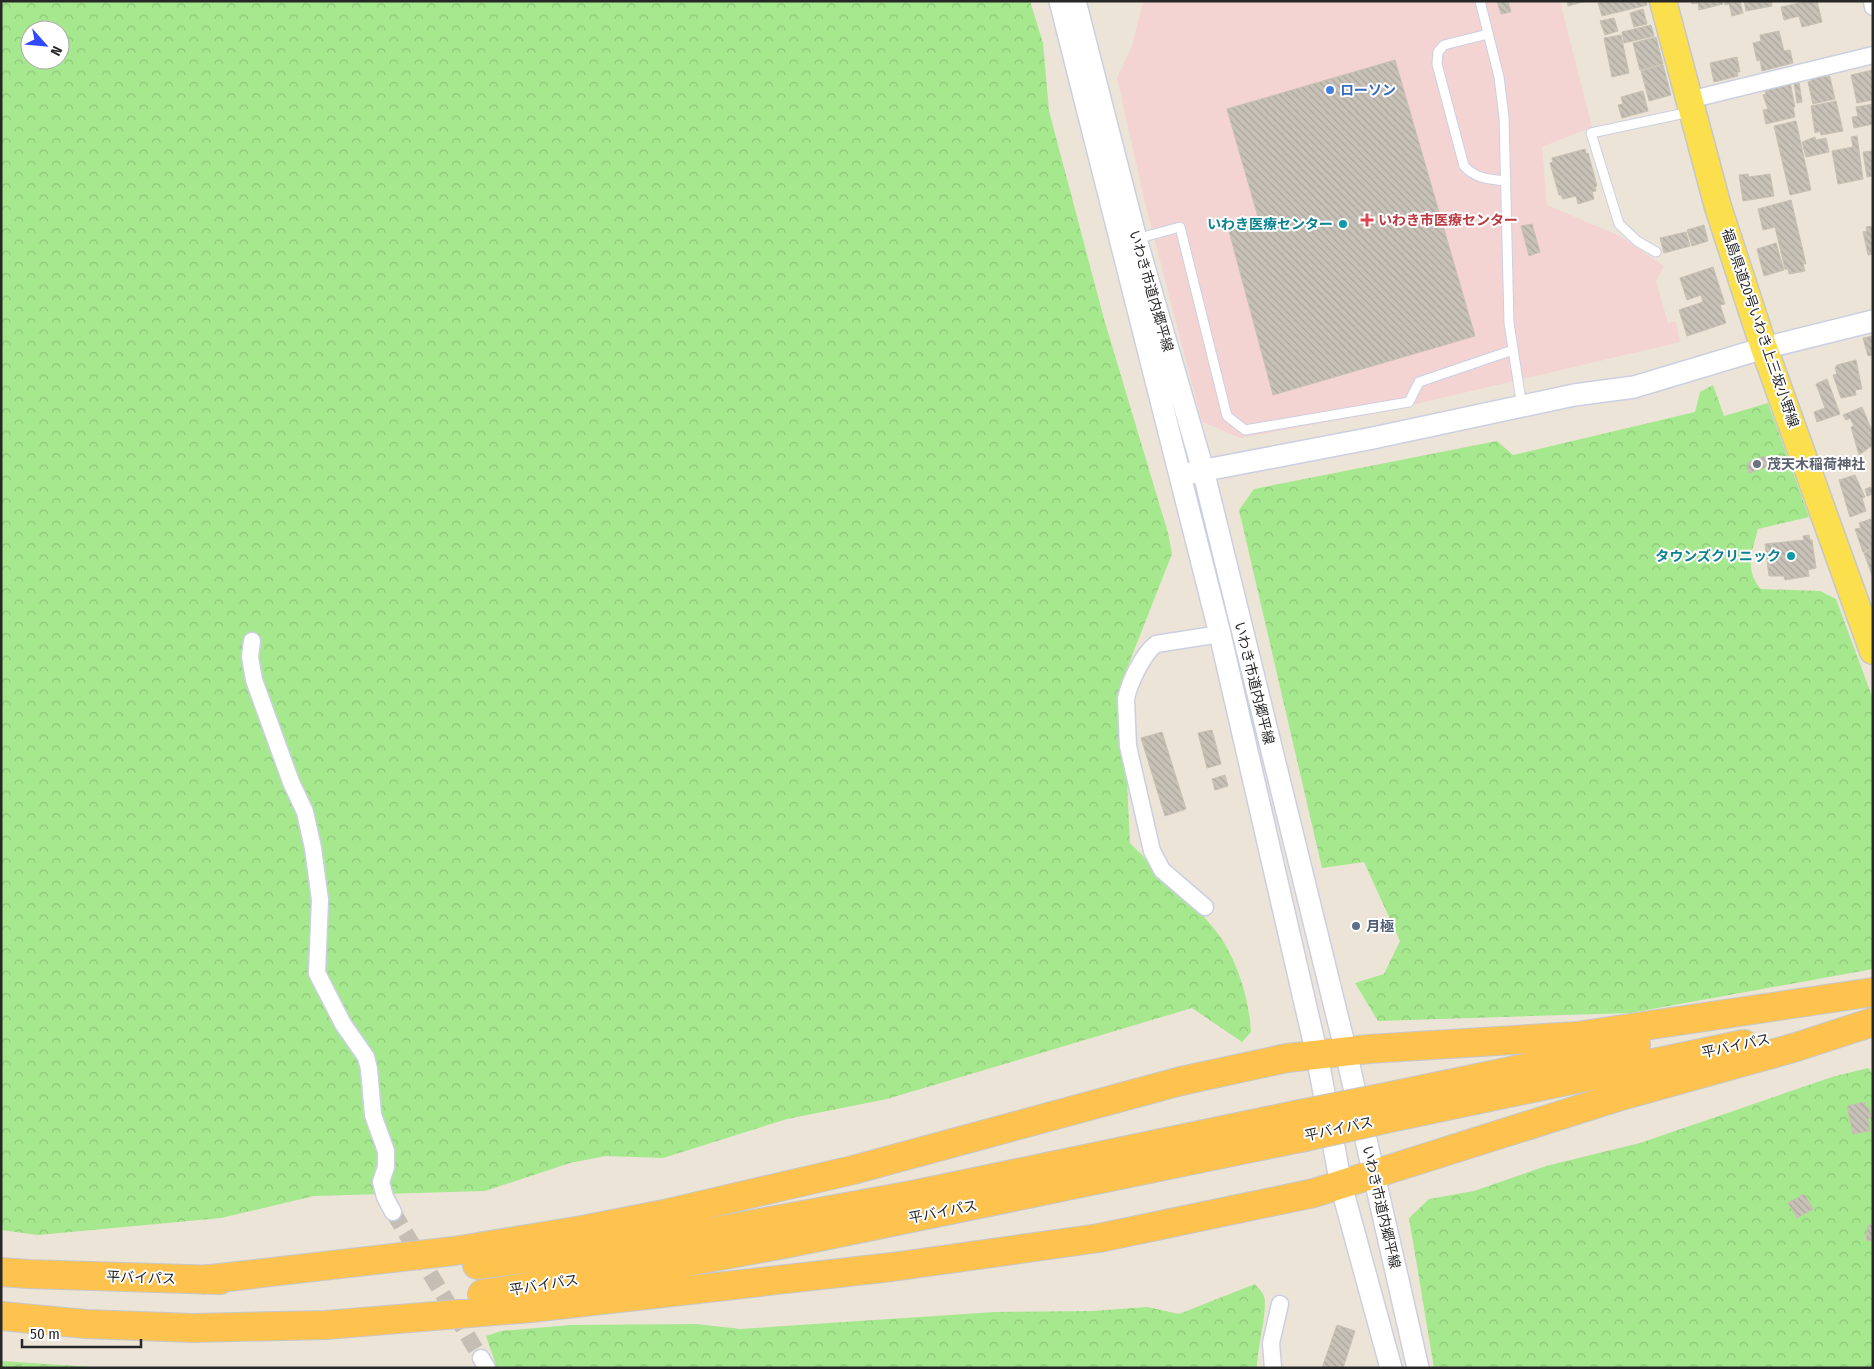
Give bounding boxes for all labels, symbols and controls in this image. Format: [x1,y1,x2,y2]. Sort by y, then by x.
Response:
north arrow [20,20,70,70]
text: N [47,43,66,58]
place label: ローソン [1340,82,1396,99]
marker: ローソン [1324,84,1336,96]
place label: いわき市医療センター [1378,212,1518,229]
marker: いわき市医療センター [1360,213,1374,227]
place label: いわき医療センター [1207,216,1333,233]
marker: いわき医療センター [1337,218,1349,230]
street label: 福島県道20号いわき上三坂小野線 [1718,226,1802,430]
street label: いわき市道内郷平線 [1125,228,1177,354]
place label: 茂天木稲荷神社 [1767,456,1865,473]
marker: 茂天木稲荷神社 [1751,458,1763,470]
place label: タウンズクリニック [1655,548,1781,565]
marker: タウンズクリニック [1785,550,1797,562]
street label: いわき市道内郷平線 [1231,620,1277,746]
place label: 月極 [1366,918,1394,935]
marker: 月極 [1350,920,1362,932]
street label: 平バイパス [1700,1030,1772,1062]
street label: 平バイパス [1303,1113,1375,1145]
street label: いわき市道内郷平線 [1359,1144,1403,1270]
street label: 平バイパス [907,1197,979,1227]
street label: 平バイパス [106,1268,176,1288]
street label: 平バイパス [508,1271,580,1299]
scale bar [22,1316,141,1348]
text: 50 m [30,1325,60,1343]

